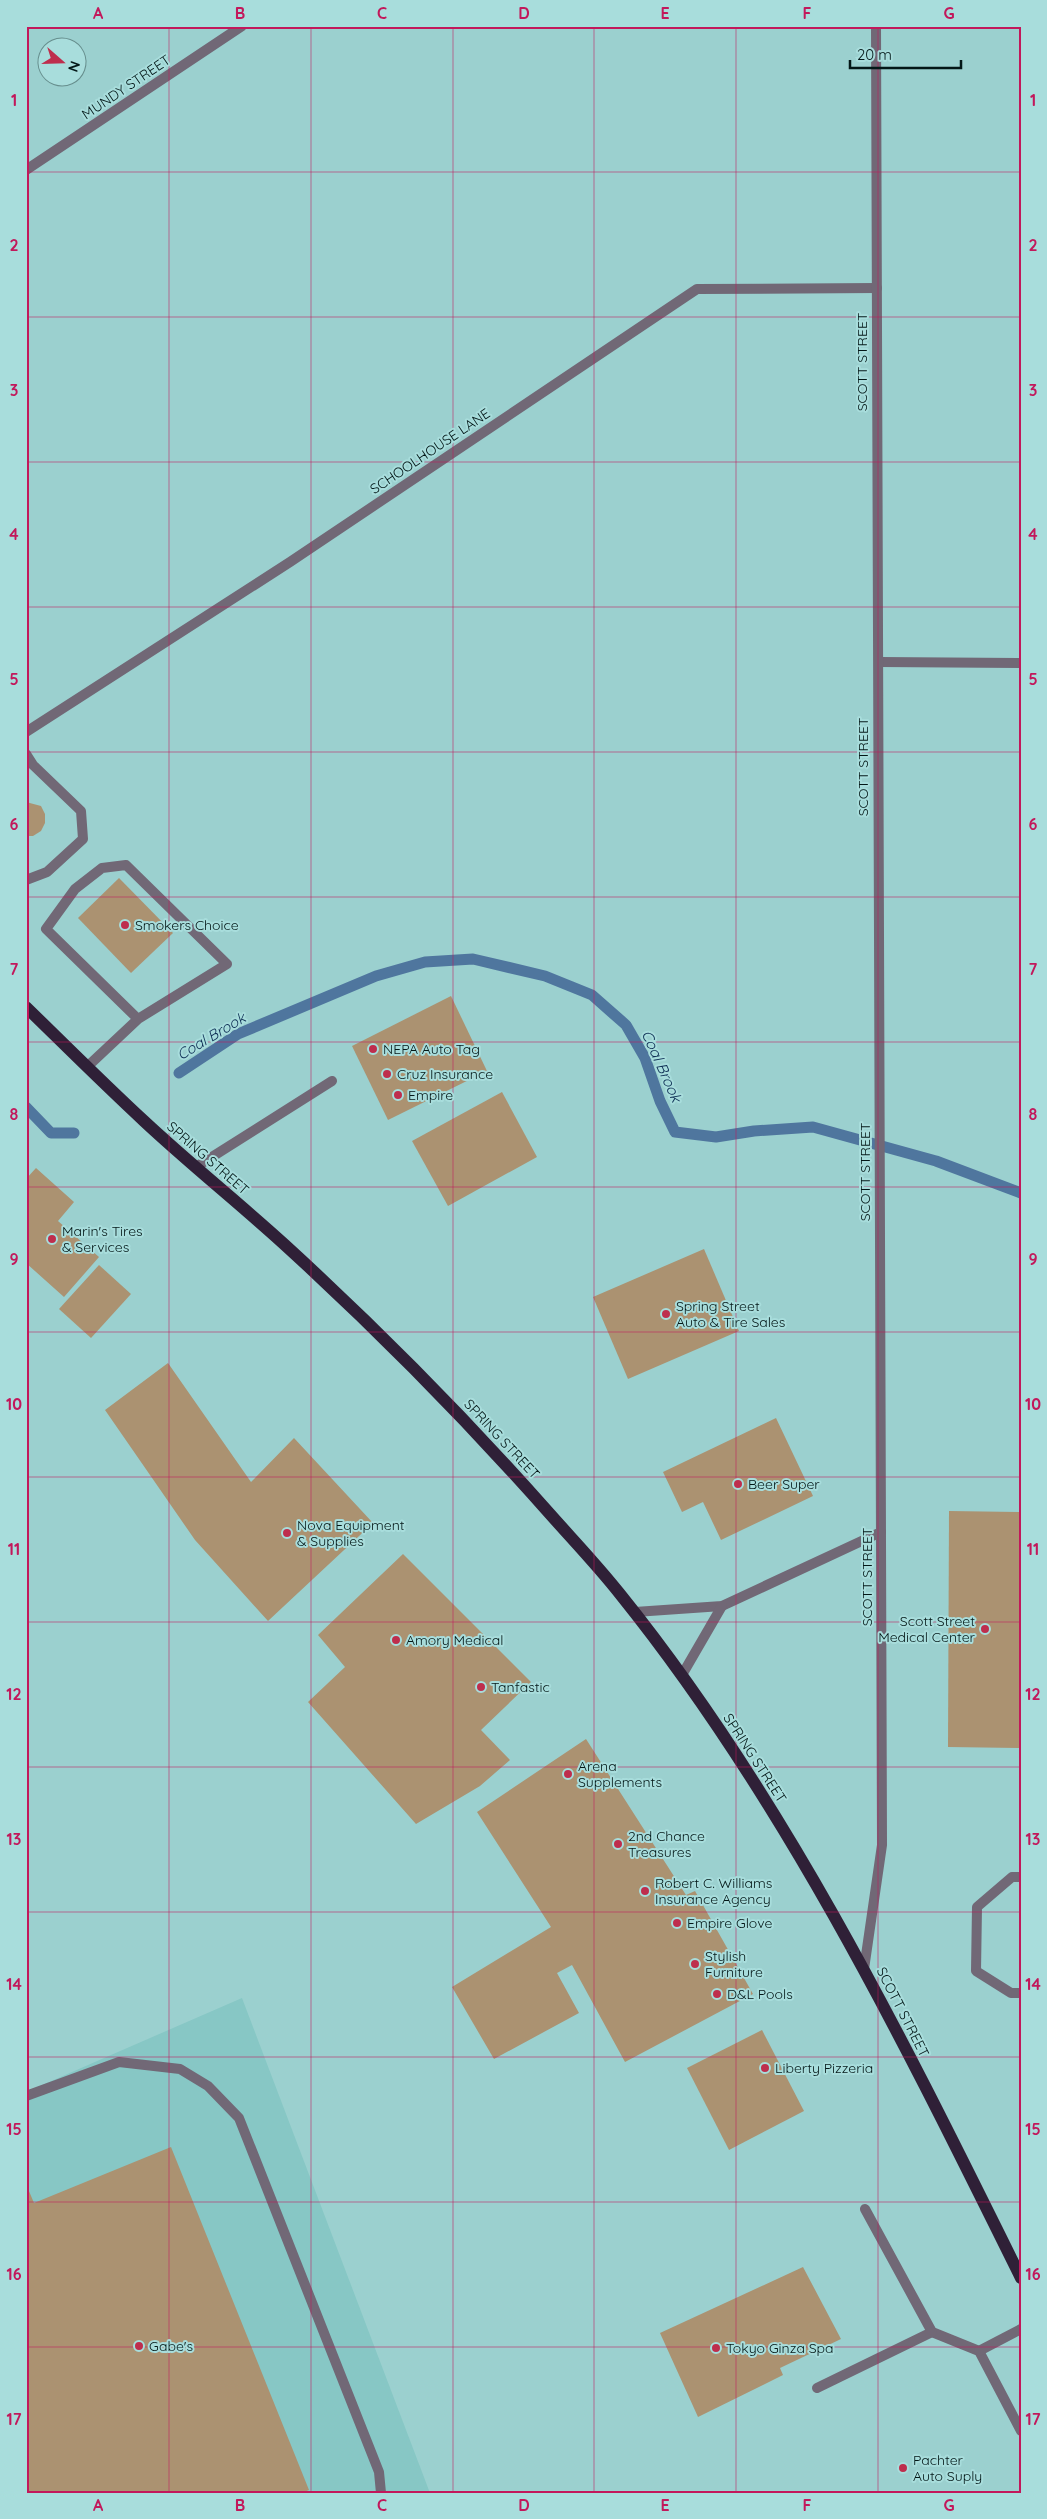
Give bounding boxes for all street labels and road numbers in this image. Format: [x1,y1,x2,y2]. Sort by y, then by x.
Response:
street label: MUNDY STREET [78,51,174,123]
street label: SCOTT STREET [853,313,871,411]
street label: SCHOOLHOUSE LANE [367,404,493,498]
street label: SCOTT STREET [854,718,872,816]
street label: SPRING STREET [163,1117,253,1199]
street label: SCOTT STREET [856,1123,874,1221]
street label: SPRING STREET [460,1395,544,1483]
street label: SCOTT STREET [858,1528,876,1626]
street label: SPRING STREET [719,1710,791,1806]
street label: SCOTT STREET [873,1964,933,2060]

